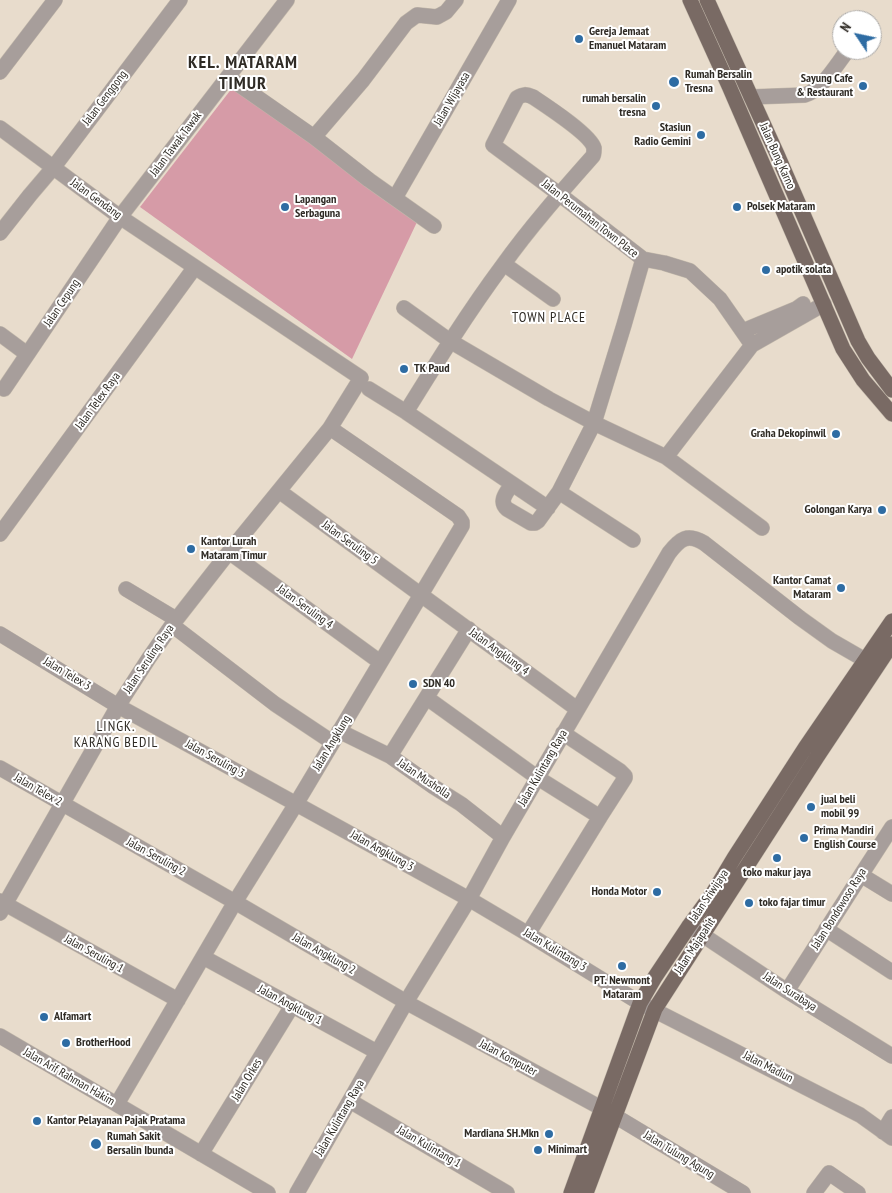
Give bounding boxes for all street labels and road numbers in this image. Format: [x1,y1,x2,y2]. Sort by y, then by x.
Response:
street label: Jalan Genggong [80,68,130,128]
street label: Jalan Wijayasa [431,70,473,128]
street label: Jalan Tawak Tawak [147,109,205,179]
street label: Jalan Bung Karno [756,121,798,191]
street label: Jalan Gendang [68,176,124,222]
street label: Jalan Perumahan Town Place [539,177,641,261]
street label: Jalan Cepung [41,277,83,329]
street label: Jalan Telex Raya [72,370,124,432]
street label: Jalan Seruling 5 [319,518,381,568]
street label: Jalan Seruling 4 [274,582,336,632]
street label: Jalan Seruling Raya [121,622,177,696]
street label: Jalan Angklung 4 [466,626,532,678]
street label: Jalan Telex 3 [41,654,93,694]
street label: Jalan Angklung [310,713,354,773]
street label: Jalan Kulintang Raya [515,727,571,809]
street label: Jalan Seruling 3 [183,737,247,781]
street label: Jalan Musholla [395,756,453,802]
street label: Jalan Telex 2 [12,771,64,809]
street label: Jalan Angklung 3 [348,828,416,874]
street label: Jalan Seruling 2 [124,835,188,879]
street label: Jalan Bondowoso Raya [808,866,870,952]
street label: Jalan Sriwijaya [686,867,732,925]
street label: Jalan Majapahit [671,915,719,977]
street label: Jalan Kulintang 3 [521,926,589,974]
street label: Jalan Angklung 2 [290,930,358,978]
street label: Jalan Seruling 1 [62,932,126,976]
street label: Jalan Surabaya [761,969,819,1015]
street label: Jalan Angklung 1 [256,982,324,1028]
street label: Jalan Komputer [477,1037,539,1079]
street label: Jalan Arif Rahman Hakim [21,1045,117,1109]
street label: Jalan Madiun [741,1048,795,1086]
street label: Jalan Orkes [229,1056,265,1104]
street label: Jalan Kulintang Raya [312,1077,368,1159]
street label: Jalan Kulintang 1 [395,1123,463,1171]
street label: Jalan Tulung Agung [641,1128,717,1182]

